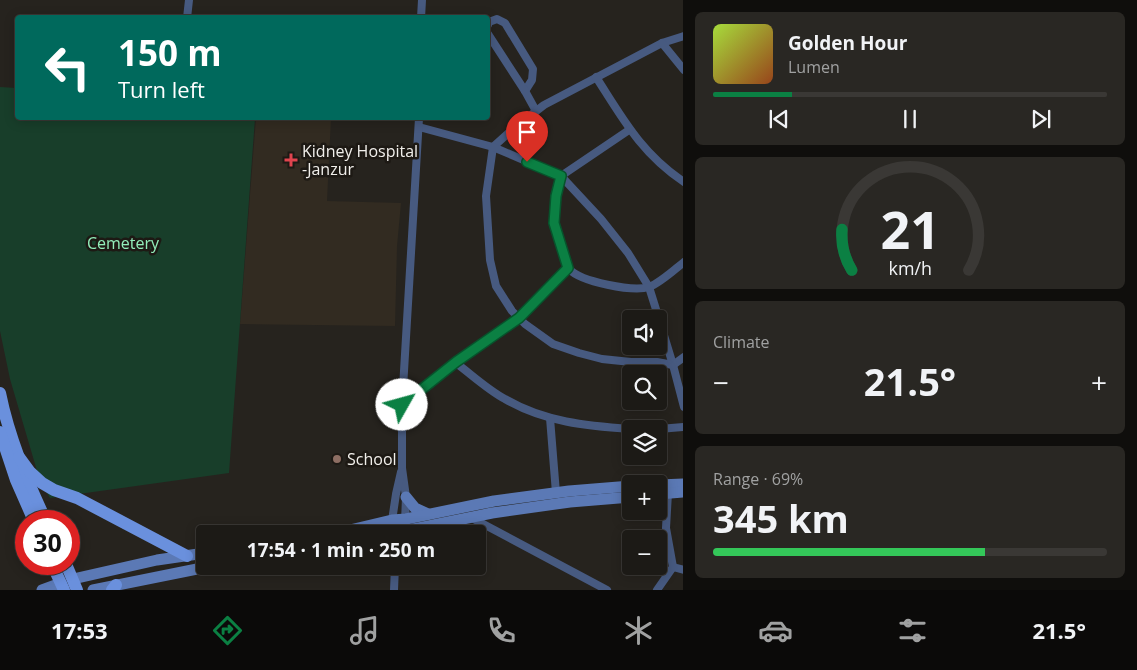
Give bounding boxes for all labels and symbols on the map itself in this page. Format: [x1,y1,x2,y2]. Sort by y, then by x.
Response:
pin [506,111,548,162]
place label: Kidney Hospital -Janzur [302,140,418,180]
marker: Kidney Hospital -Janzur [284,153,298,167]
park label: Cemetery [87,232,160,254]
position arrow [375,378,427,430]
place label: School [347,448,397,470]
marker: School [331,453,343,465]
speed limit sign: 30 [15,510,80,575]

